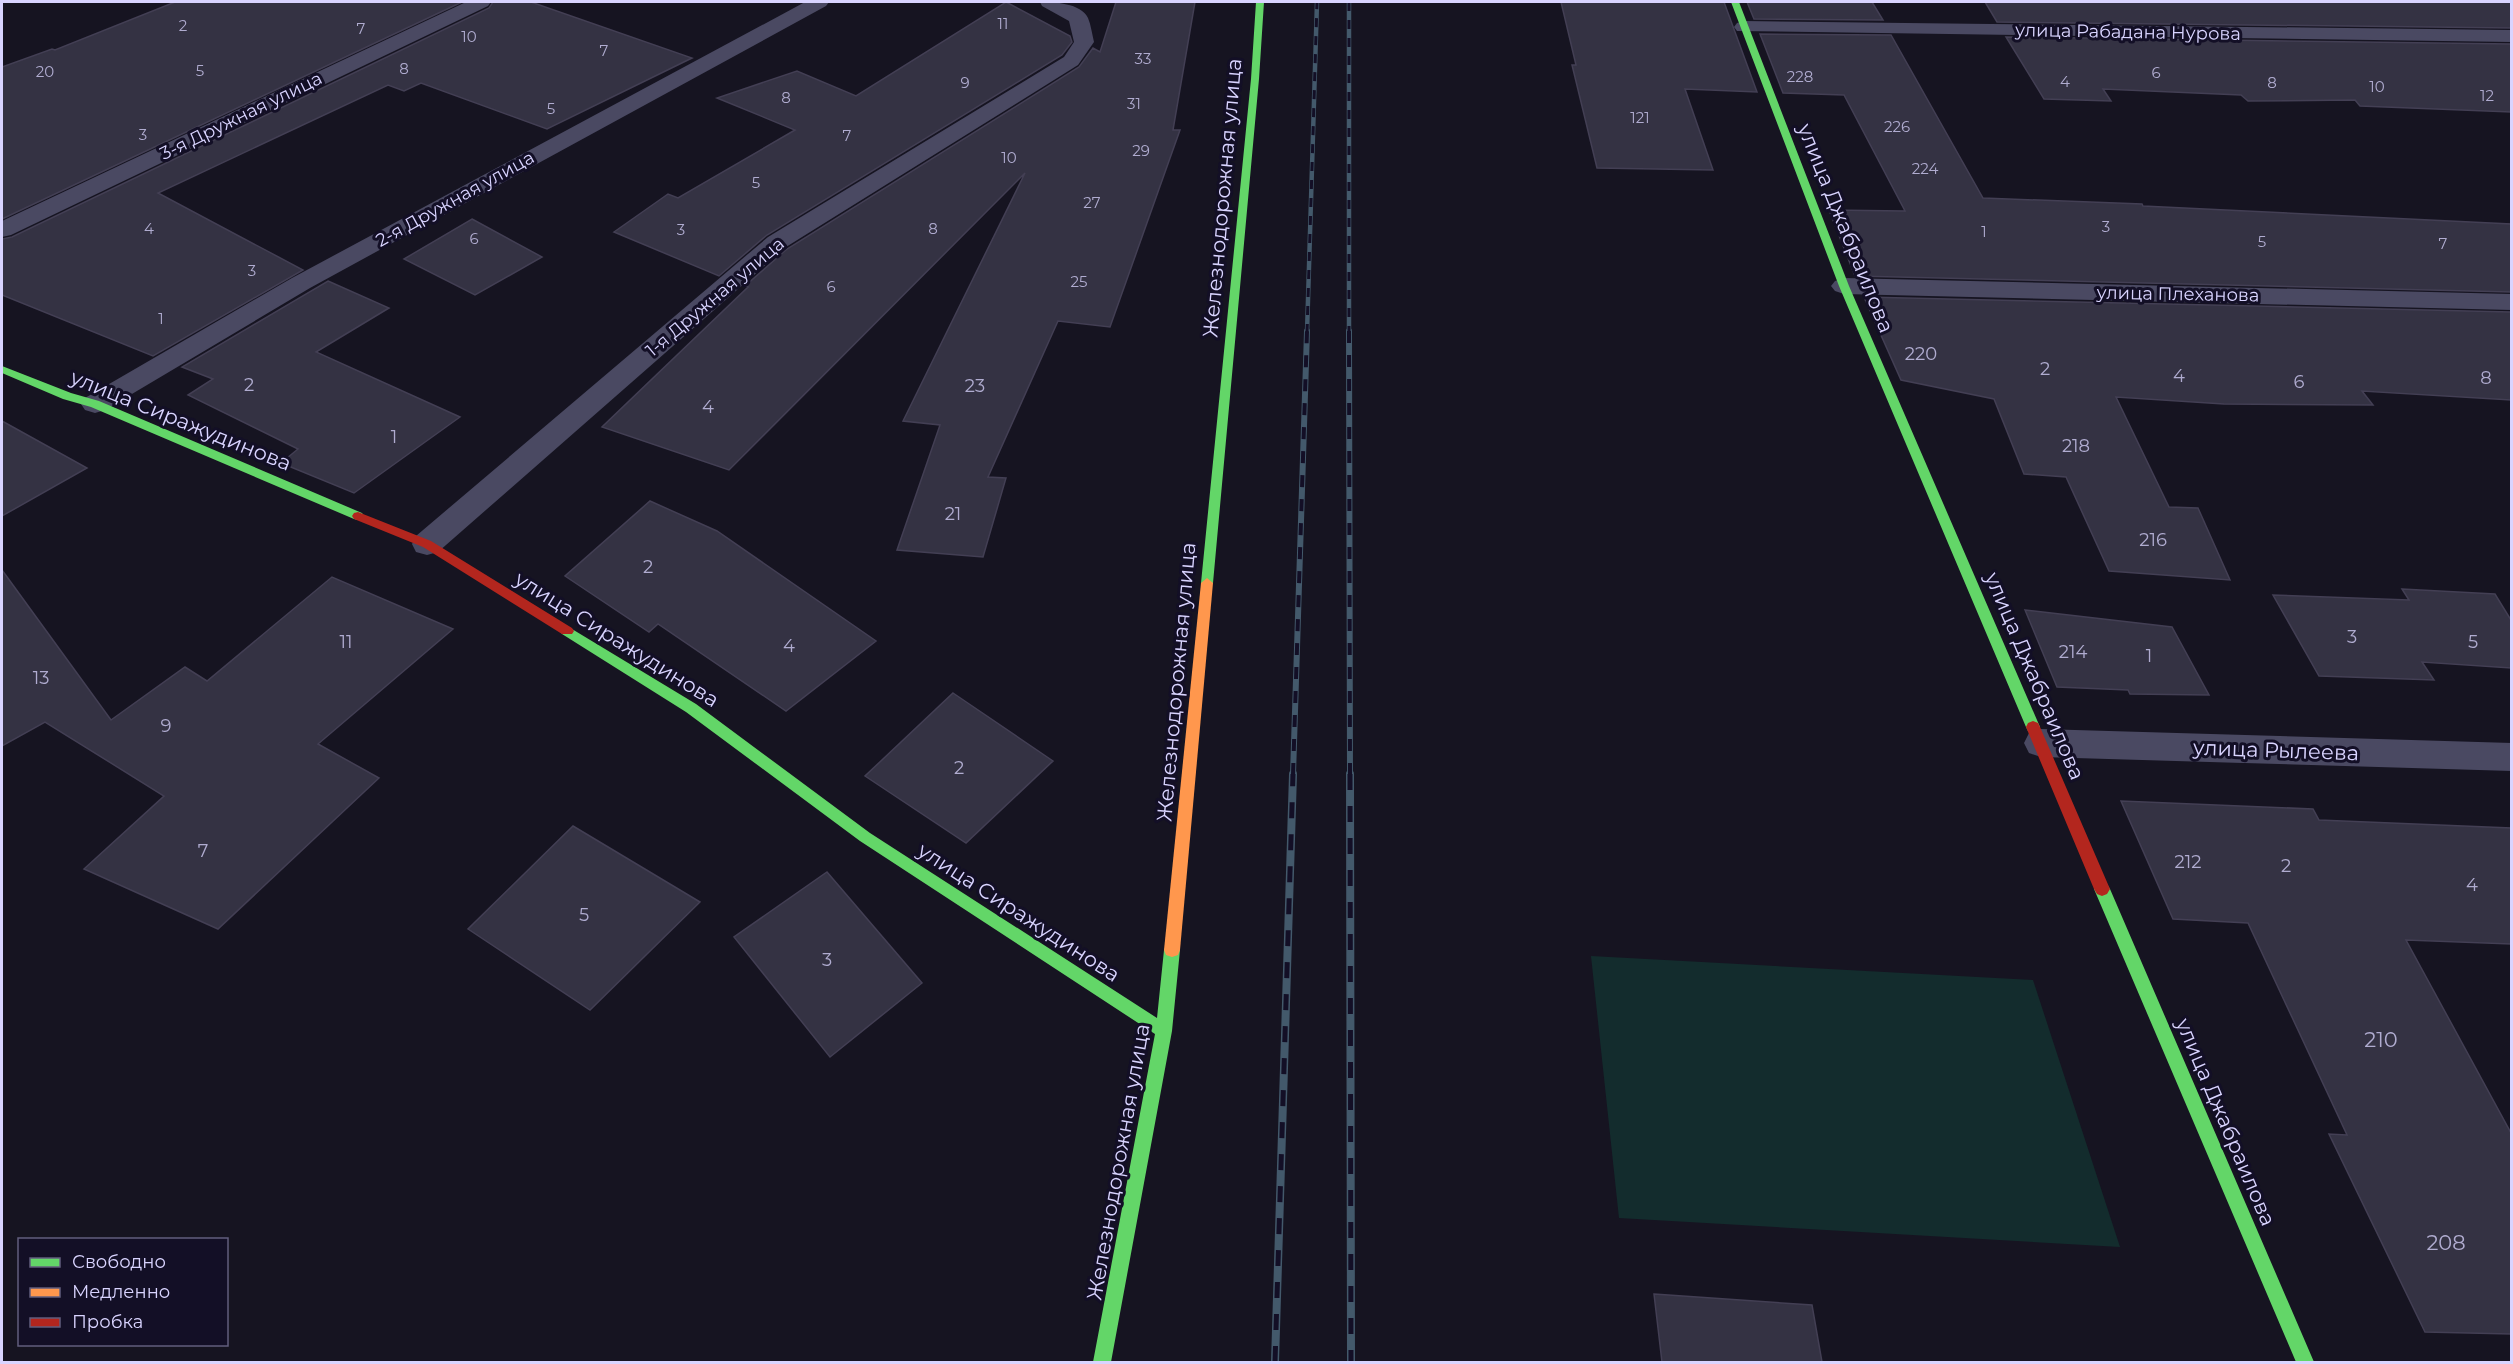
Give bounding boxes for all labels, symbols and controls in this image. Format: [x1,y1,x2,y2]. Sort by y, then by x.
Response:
house number: 11 [998,14,1008,33]
house number: 2 [179,16,187,35]
house number: 7 [357,19,366,38]
street label: улица Рабадана Нурова [2014,19,2241,45]
house number: 10 [461,27,477,46]
house number: 7 [600,41,609,60]
house number: 33 [1135,49,1151,68]
street label: Железнодорожная улица [1197,57,1247,339]
house number: 8 [399,59,409,78]
house number: 5 [196,61,204,80]
house number: 20 [36,62,54,81]
house number: 6 [2151,63,2161,82]
street label: 3-я Дружная улица [156,67,326,165]
house number: 228 [1787,67,1813,86]
house number: 4 [2060,72,2070,91]
house number: 9 [960,73,970,92]
house number: 8 [2267,73,2277,92]
house number: 10 [2369,77,2385,96]
house number: 12 [2480,86,2494,105]
house number: 8 [781,88,791,107]
house number: 31 [1127,94,1141,113]
house number: 5 [547,99,555,118]
house number: 121 [1630,108,1650,127]
house number: 226 [1884,117,1910,136]
street label: улица Джабраилова [1792,119,1899,336]
house number: 3 [139,125,147,144]
house number: 7 [843,126,852,145]
house number: 29 [1132,141,1150,160]
street label: 2-я Дружная улица [372,146,538,252]
house number: 10 [1001,148,1017,167]
house number: 224 [1912,159,1938,178]
house number: 5 [752,173,760,192]
house number: 27 [1083,193,1101,212]
house number: 3 [2102,217,2110,236]
house number: 4 [144,219,154,238]
house number: 8 [928,219,938,238]
house number: 3 [677,220,685,239]
house number: 1 [1981,222,1987,241]
house number: 6 [469,229,479,248]
house number: 5 [2258,232,2266,251]
street label: 1-я Дружная улица [641,233,789,361]
house number: 7 [2439,234,2448,253]
house number: 3 [248,261,256,280]
house number: 25 [1070,272,1088,291]
house number: 6 [826,277,836,296]
street label: улица Плеханова [2095,282,2260,306]
house number: 1 [158,309,164,328]
house number: 220 [1905,343,1937,365]
house number: 2 [2040,358,2050,380]
street label: улица Сиражудинова [66,364,295,476]
house number: 4 [2173,365,2185,387]
house number: 8 [2480,367,2492,389]
house number: 6 [2294,371,2305,393]
house number: 2 [244,374,254,396]
house number: 23 [965,375,985,397]
house number: 4 [702,396,714,418]
house number: 1 [391,426,397,448]
house number: 218 [2062,435,2090,457]
house number: 21 [945,503,961,525]
house number: 216 [2139,529,2167,551]
street label: Железнодорожная улица [1151,541,1201,823]
house number: 2 [643,556,653,578]
street label: улица Сиражудинова [509,565,724,712]
street label: улица Джабраилова [1980,567,2090,784]
house number: 3 [2347,626,2357,648]
house number: 11 [340,631,353,653]
house number: 5 [2468,631,2478,653]
house number: 4 [783,635,795,657]
house number: 214 [2059,641,2087,663]
house number: 1 [2146,645,2152,667]
house number: 13 [33,667,49,689]
house number: 9 [161,715,172,737]
street label: улица Рылеева [2192,735,2359,765]
house number: 2 [954,757,964,779]
street label: улица Сиражудинова [912,837,1125,987]
house number: 7 [198,840,208,862]
house number: 212 [2175,851,2201,873]
house number: 2 [2281,855,2291,877]
house number: 4 [2466,874,2478,896]
house number: 5 [579,904,589,926]
house number: 3 [822,949,832,971]
street label: улица Джабраилова [2171,1013,2281,1230]
street label: Железнодорожная улица [1081,1022,1155,1302]
house number: 210 [2364,1027,2398,1052]
house number: 208 [2426,1230,2466,1255]
legend [18,1238,228,1346]
text: Свободно [72,1251,166,1273]
text: Медленно [72,1281,170,1303]
text: Пробка [72,1311,143,1333]

